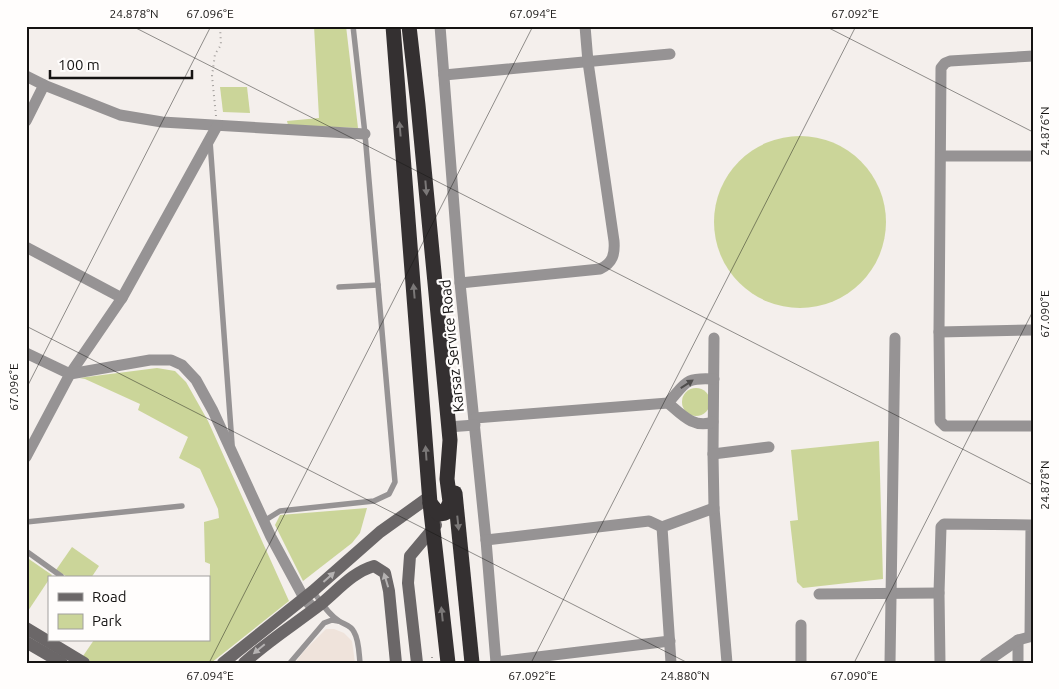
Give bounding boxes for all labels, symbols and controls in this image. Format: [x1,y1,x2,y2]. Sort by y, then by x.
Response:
text: 24.878°N [109,7,159,20]
text: 67.096°E [186,7,234,20]
text: 67.094°E [509,7,557,20]
text: 67.092°E [831,7,879,20]
scale bar [50,48,192,80]
text: 100 m [58,56,100,73]
text: 24.876°N [1038,106,1051,156]
one-way arrow [396,120,404,136]
one-way arrow [422,180,430,196]
street label: Karsaz Service Road [436,279,467,413]
one-way arrow [410,282,418,298]
text: 67.090°E [1038,290,1051,338]
text: 67.096°E [7,363,20,411]
one-way arrow [681,379,694,388]
one-way arrow [422,444,430,460]
text: 24.878°N [1038,460,1051,510]
one-way arrow [454,515,462,531]
one-way arrow [322,571,334,583]
one-way arrow [381,572,389,587]
legend [48,576,210,642]
text: Road [92,588,127,605]
one-way arrow [438,606,446,622]
text: Park [92,612,122,629]
one-way arrow [253,644,266,655]
text: 67.094°E [186,669,234,682]
text: 67.092°E [508,669,556,682]
text: 24.880°N [660,669,710,682]
text: 67.090°E [830,669,878,682]

